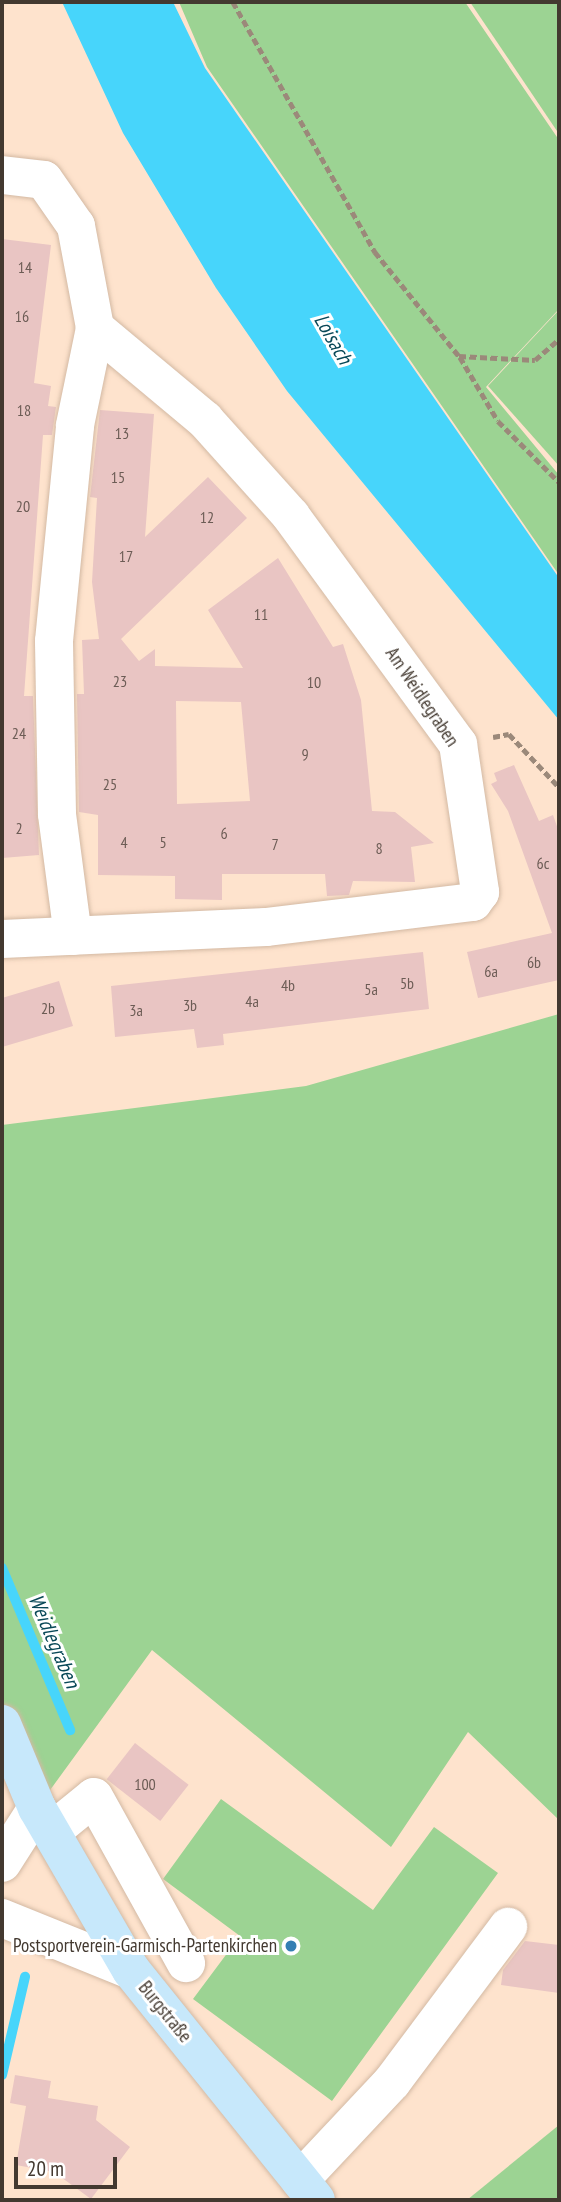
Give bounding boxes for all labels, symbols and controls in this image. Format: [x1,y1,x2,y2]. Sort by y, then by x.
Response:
house number: 14 [18,257,32,277]
house number: 16 [15,306,29,326]
water label: Loisach [309,309,357,369]
house number: 18 [17,400,31,420]
house number: 13 [115,423,129,443]
house number: 15 [111,467,125,487]
house number: 20 [16,496,30,516]
house number: 12 [200,507,214,527]
house number: 17 [119,546,133,566]
house number: 11 [254,604,268,624]
street label: Am Weidlegraben [380,643,464,751]
house number: 23 [113,671,127,691]
house number: 10 [307,672,321,692]
house number: 24 [12,723,26,743]
house number: 9 [301,744,309,764]
house number: 25 [103,774,117,794]
house number: 2 [15,818,23,838]
house number: 6 [220,823,228,843]
house number: 4 [120,832,128,852]
house number: 5 [159,832,167,852]
house number: 7 [271,834,279,854]
house number: 8 [375,838,383,858]
house number: 6c [537,853,549,873]
house number: 6b [527,952,541,972]
house number: 6a [484,961,498,981]
house number: 5b [400,973,414,993]
house number: 4b [281,975,295,995]
house number: 5a [364,979,378,999]
house number: 4a [245,991,259,1011]
house number: 3b [183,995,197,1015]
house number: 2b [41,998,55,1018]
house number: 3a [129,1000,143,1020]
water label: Weidlegraben [23,1590,85,1692]
house number: 100 [134,1774,156,1794]
place label: Postsportverein-Garmisch-Partenkirchen [13,1935,277,1957]
marker: Postsportverein-Garmisch-Partenkirchen [283,1938,299,1954]
street label: Burgstraße [133,1977,197,2047]
scale bar [18,2142,121,2186]
text: 20 m [27,2155,64,2182]

